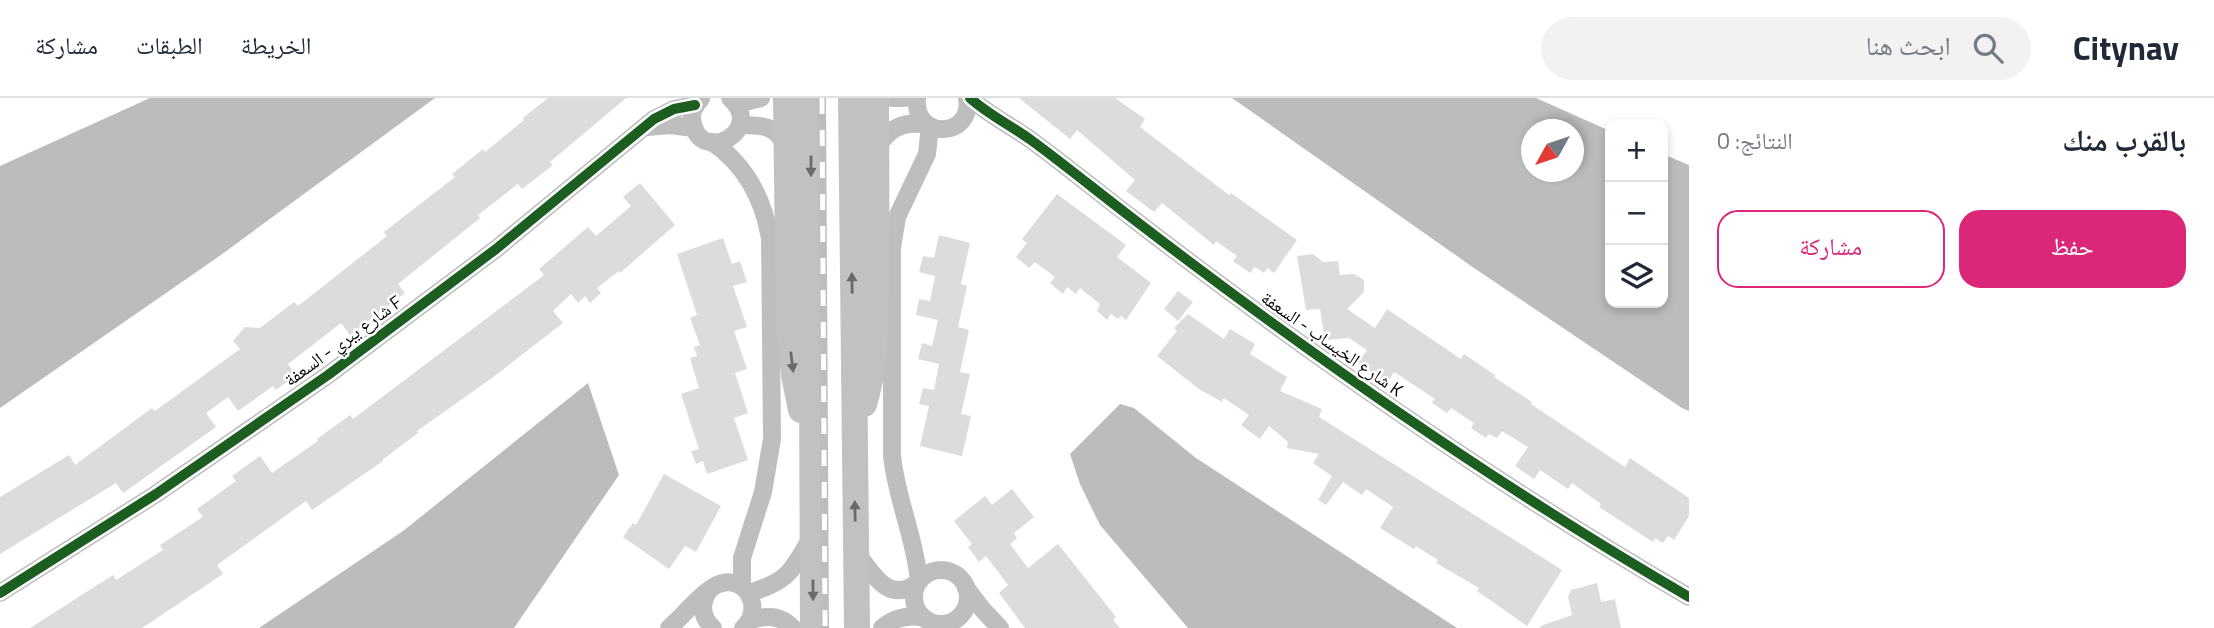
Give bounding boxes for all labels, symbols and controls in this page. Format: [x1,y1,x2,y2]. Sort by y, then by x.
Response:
search box [1541,17,2031,80]
text: Citynav [2073,23,2179,73]
text: ابحث هنا [1866,26,1951,65]
text: مشاركة [35,27,98,63]
text: الطبقات [136,27,203,63]
text: الخريطة [241,27,311,63]
icon: search [1969,29,2007,67]
text: بالقرب منك [2062,117,2186,163]
north arrow [1521,119,1584,182]
map controls [1605,119,1668,308]
button: + [1605,119,1668,182]
text: النتائج: 0 [1717,123,1793,158]
one-way arrow [805,155,817,177]
button: − [1605,182,1668,245]
button: مشاركة [1717,210,1945,288]
button: حفظ [1959,210,2186,288]
button: layers [1605,245,1668,308]
one-way arrow [846,272,858,294]
street label: شارع الخيساب - السعفة K [1256,284,1409,403]
street label: شارع يبري - السعفة F [278,289,408,394]
one-way arrow [787,351,798,373]
one-way arrow [850,500,861,522]
one-way arrow [807,579,819,601]

